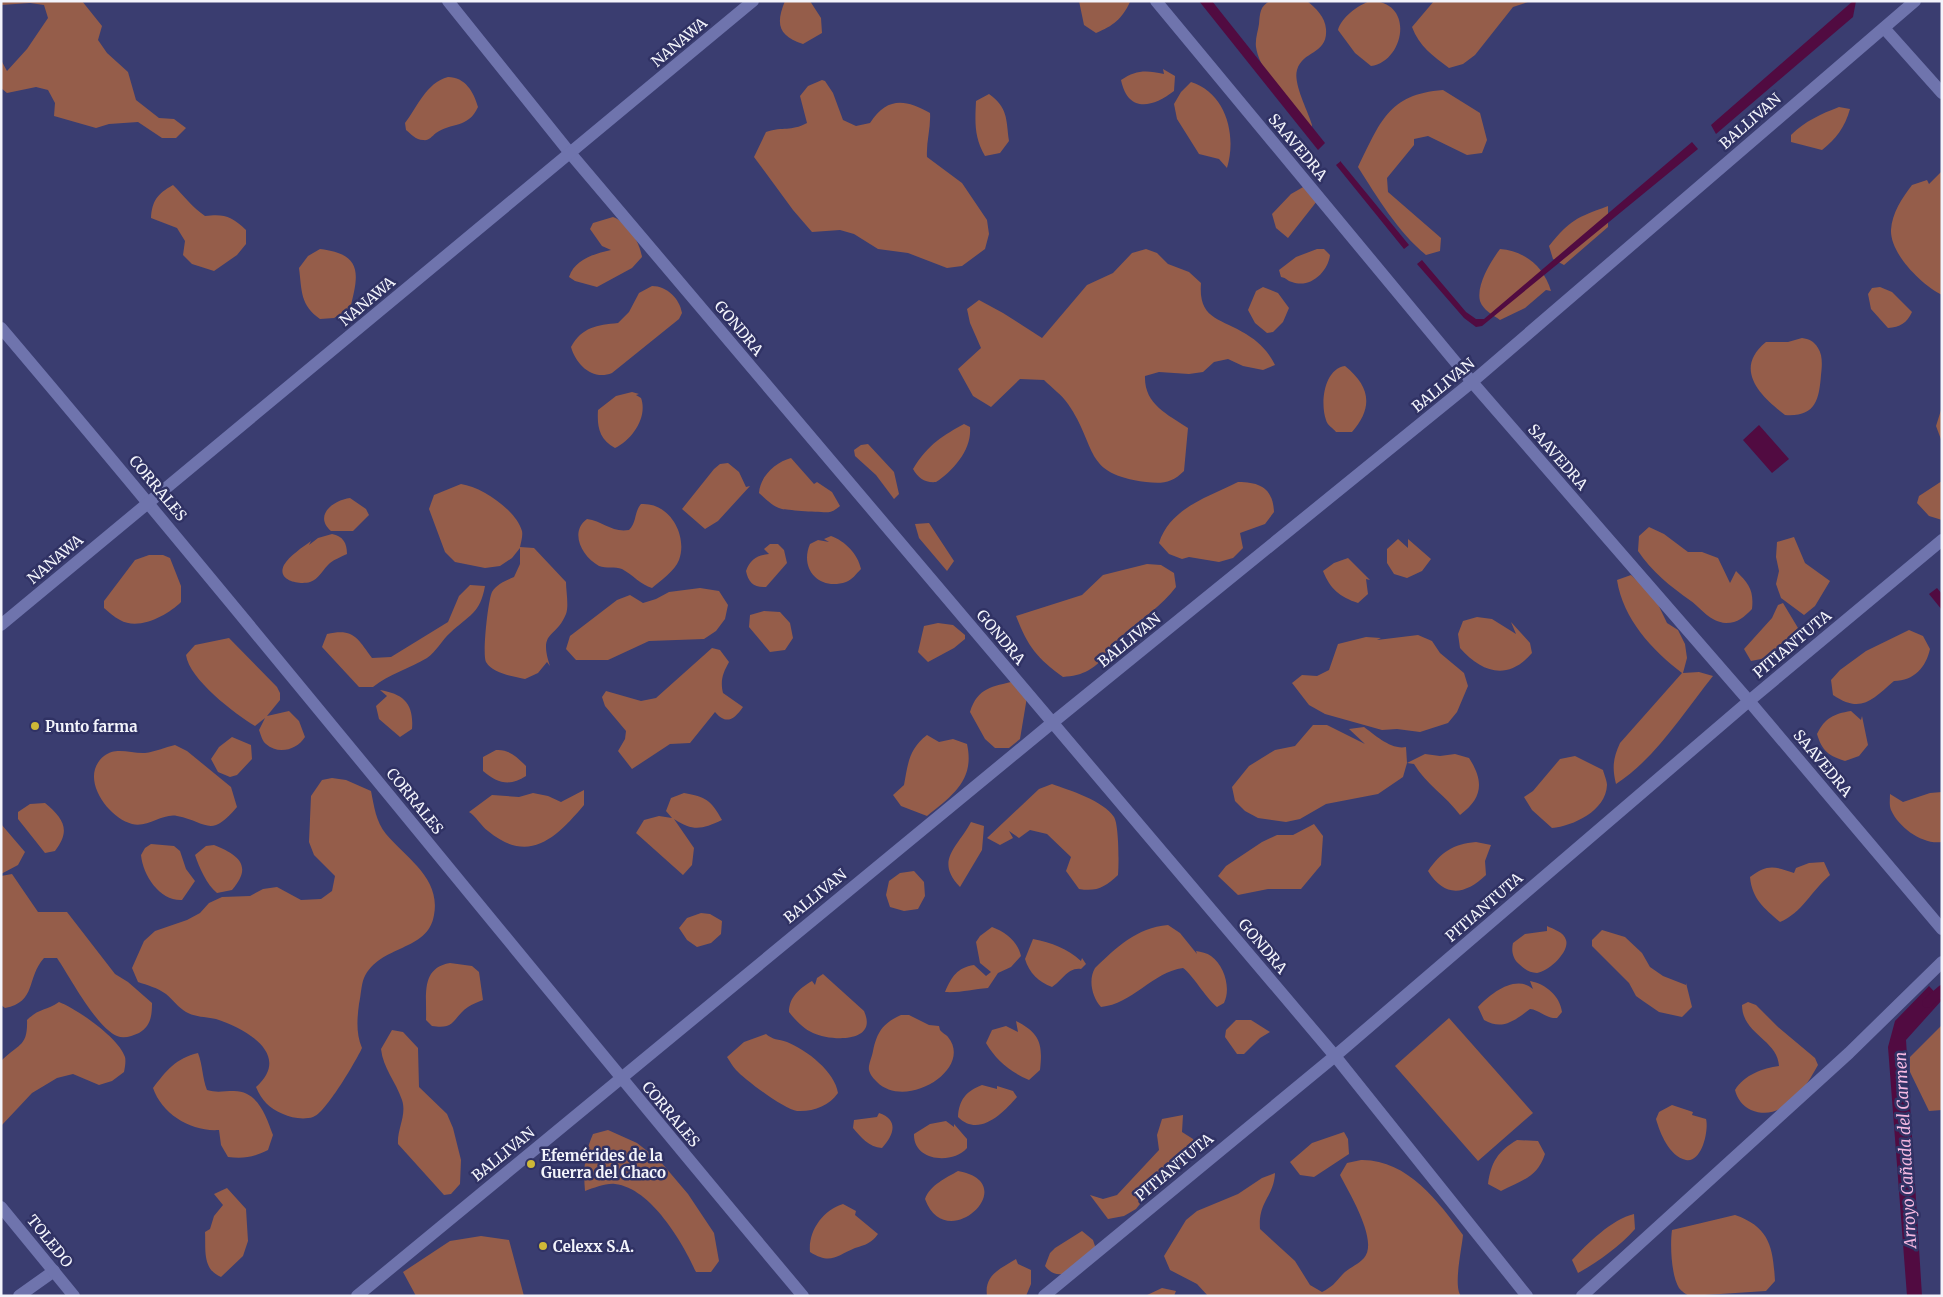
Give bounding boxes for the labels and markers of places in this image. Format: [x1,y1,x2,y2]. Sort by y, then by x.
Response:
place label: Punto farma [45,717,138,736]
marker: Punto farma [29,720,41,732]
place label: Efemérides de la Guerra del Chaco [541,1146,666,1182]
marker: Efemérides de la Guerra del Chaco [525,1158,537,1170]
place label: Celexx S.A. [553,1237,634,1256]
marker: Celexx S.A. [537,1240,549,1252]

